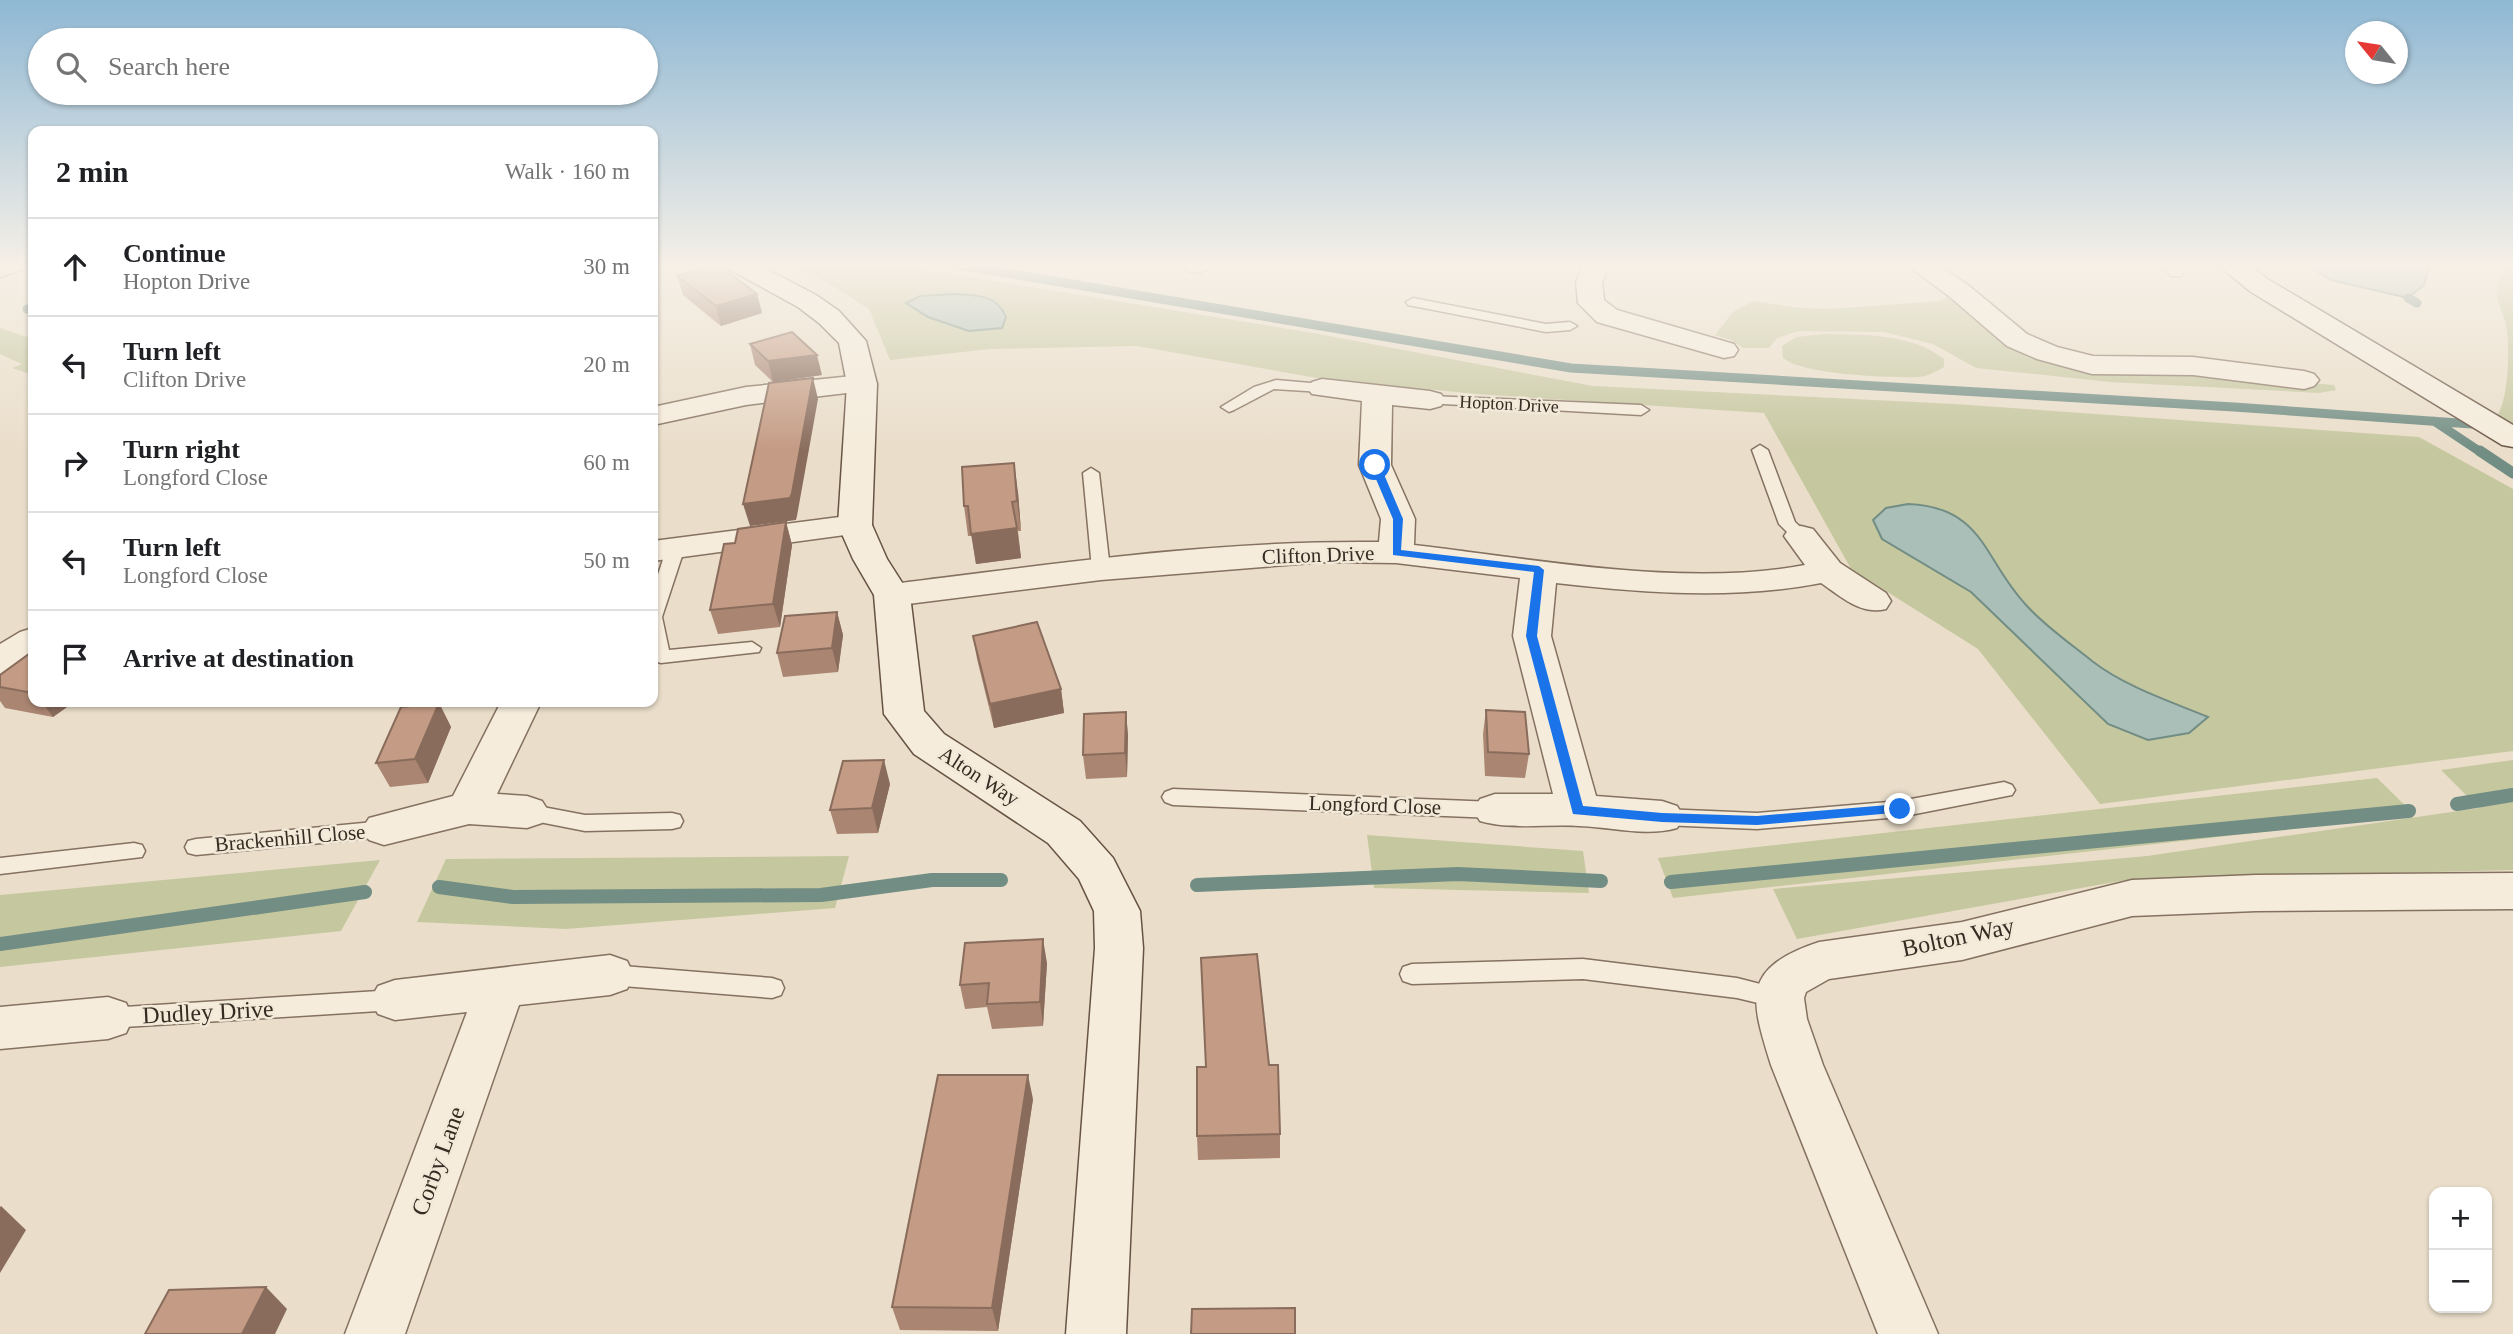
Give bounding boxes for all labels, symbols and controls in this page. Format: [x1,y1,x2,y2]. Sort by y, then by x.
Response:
north arrow [2345,21,2408,84]
search box [28,28,658,105]
icon: search [52,48,90,86]
text: Search here [108,52,230,81]
text: 2 min [56,155,129,188]
text: Walk · 160 m [505,159,630,184]
text: Continue [123,239,226,268]
icon: ahead [56,248,94,286]
text: 30 m [583,254,630,279]
text: Hopton Drive [123,269,250,294]
text: Turn left [123,337,221,366]
icon: left [56,346,94,384]
text: 20 m [583,352,630,377]
text: Clifton Drive [123,367,246,392]
street label: Hopton Drive [1459,391,1559,417]
text: Turn right [123,435,240,464]
icon: right [56,444,94,482]
route start [1359,449,1390,480]
text: 60 m [583,450,630,475]
text: Longford Close [123,465,268,490]
text: Turn left [123,533,221,562]
street label: Clifton Drive [1261,541,1375,569]
icon: left [56,542,94,580]
text: 50 m [583,548,630,573]
text: Longford Close [123,563,268,588]
icon: arrive [56,640,94,678]
text: Arrive at destination [123,644,354,673]
street label: Alton Way [934,741,1024,811]
street label: Longford Close [1308,791,1442,819]
route end [1884,793,1915,824]
street label: Brackenhill Close [214,819,366,857]
street label: Bolton Way [1899,912,2017,962]
street label: Dudley Drive [142,996,274,1028]
street label: Corby Lane [406,1103,470,1219]
map controls [2429,1187,2492,1313]
button: + [2429,1187,2492,1250]
button: − [2429,1250,2492,1313]

